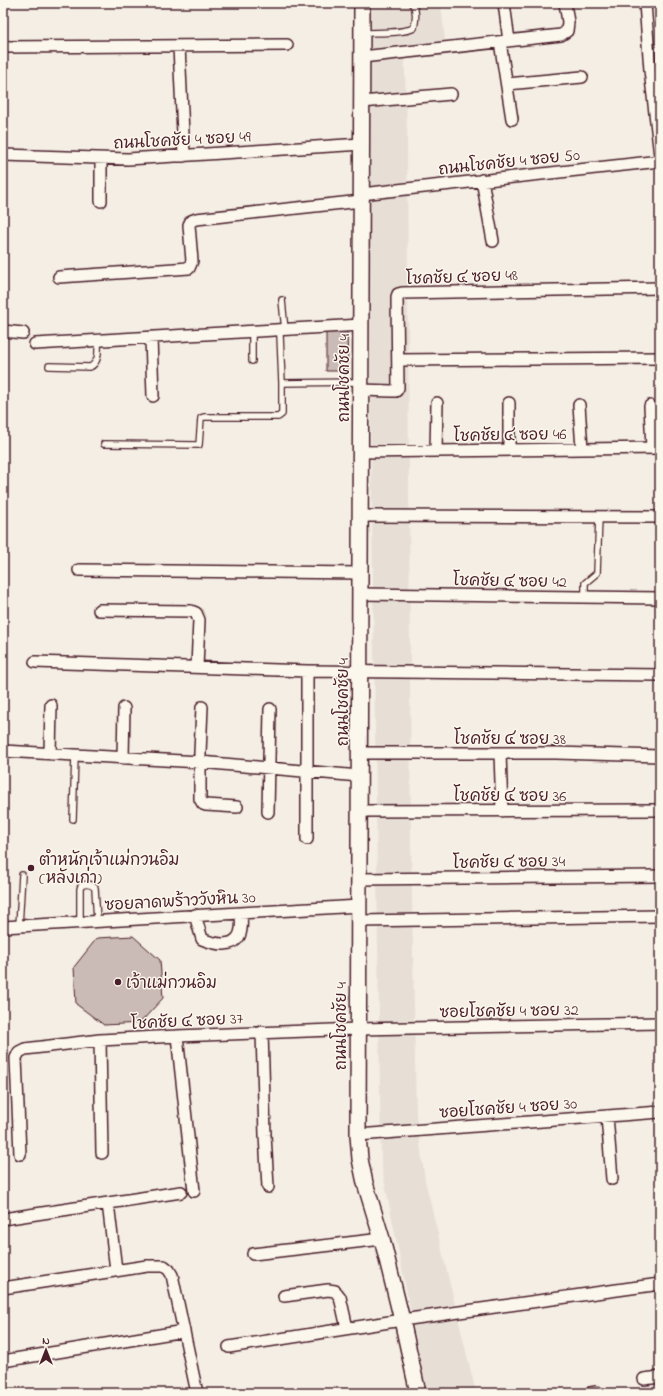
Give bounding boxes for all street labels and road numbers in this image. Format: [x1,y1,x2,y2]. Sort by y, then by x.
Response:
street label: ถนนโชคชัย 4 ซอย 49 [113,124,252,157]
street label: ถนนโชคชัย 4 ซอย 50 [437,143,581,182]
street label: โชคชัย ๔ ซอย 48 [406,263,518,292]
street label: ถนนโชคชัย 4 [332,333,357,422]
street label: โชคชัย ๔ ซอย 46 [453,422,567,449]
street label: โชคชัย ๔ ซอย 42 [453,568,567,595]
street label: ถนนโชคชัย 4 [331,657,356,746]
street label: โชคชัย ๔ ซอย 38 [454,727,566,752]
street label: โชคชัย ๔ ซอย 36 [454,784,566,809]
street label: โชคชัย ๔ ซอย 34 [453,849,566,876]
street label: ซอยลาดพร้าววังหิน 30 [104,886,256,918]
street label: ถนนโชคชัย 4 [329,981,354,1070]
street label: ซอยโชคชัย 4 ซอย 32 [439,998,579,1025]
street label: โชคชัย ๔ ซอย 37 [130,1006,244,1037]
street label: ซอยโชคชัย 4 ซอย 30 [438,1091,578,1126]

